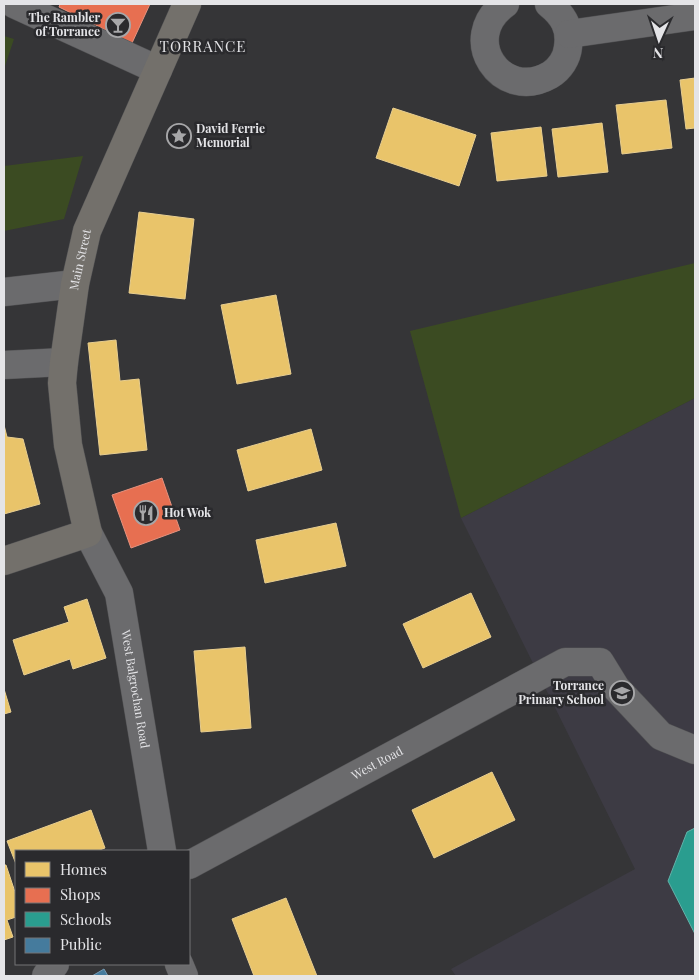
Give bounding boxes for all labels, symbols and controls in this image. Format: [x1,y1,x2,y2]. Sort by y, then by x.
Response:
place label: The Rambler of Torrance [28,9,100,39]
bar icon: The Rambler of Torrance [105,12,131,38]
north arrow [634,15,684,65]
district label: TORRANCE [160,36,246,56]
text: N [653,44,664,63]
place label: David Ferrie Memorial [196,120,265,150]
place icon: David Ferrie Memorial [166,123,192,149]
street label: Main Street [65,226,94,291]
restaurant icon: Hot Wok [133,500,159,526]
place label: Hot Wok [164,504,212,520]
street label: West Balgrochan Road [118,628,154,749]
place label: Torrance Primary School [518,677,604,707]
school or university icon: Torrance Primary School [609,680,635,706]
street label: West Road [348,742,405,783]
legend [15,850,190,965]
text: Homes [60,859,107,879]
text: Shops [60,884,101,904]
text: Schools [60,909,112,929]
text: Public [60,934,102,954]

